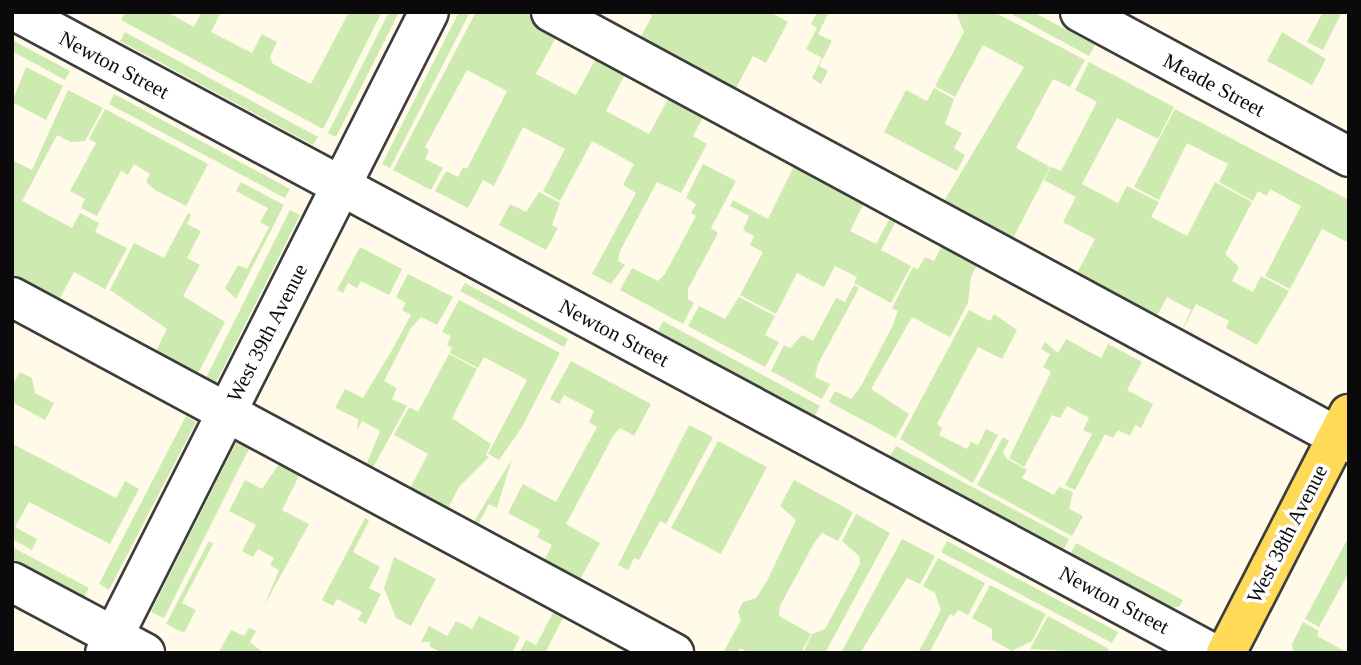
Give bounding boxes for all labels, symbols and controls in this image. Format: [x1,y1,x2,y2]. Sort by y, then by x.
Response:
street label: Newton Street [55,26,173,104]
street label: Meade Street [1159,48,1269,122]
street label: West 39th Avenue [221,259,313,407]
street label: Newton Street [555,294,673,372]
street label: West 38th Avenue [1241,460,1333,608]
street label: Newton Street [1055,561,1173,639]

